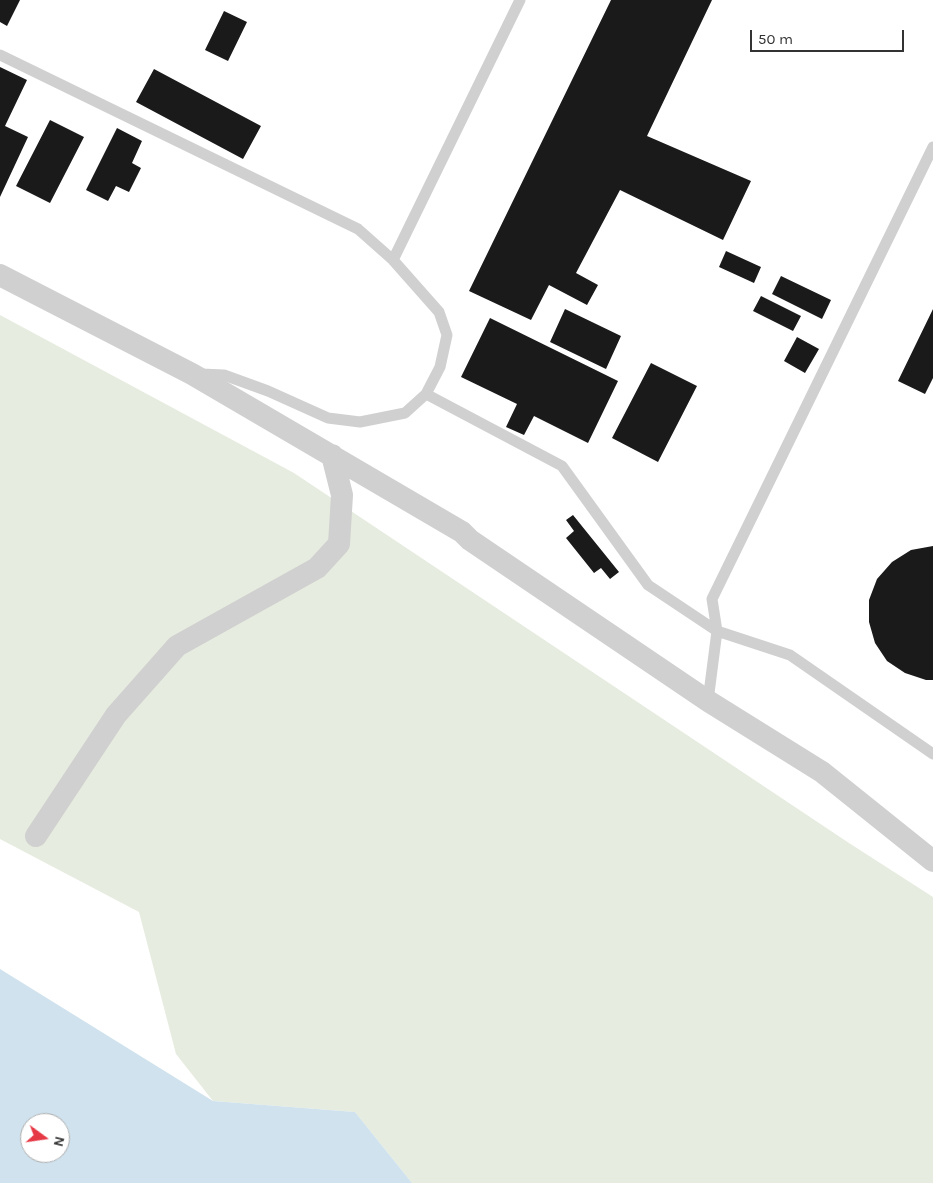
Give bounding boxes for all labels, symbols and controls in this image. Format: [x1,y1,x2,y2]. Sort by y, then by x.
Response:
scale bar [753,20,907,52]
text: 50 m [758,30,793,48]
north arrow [20,1113,70,1163]
text: N [50,1135,69,1148]

